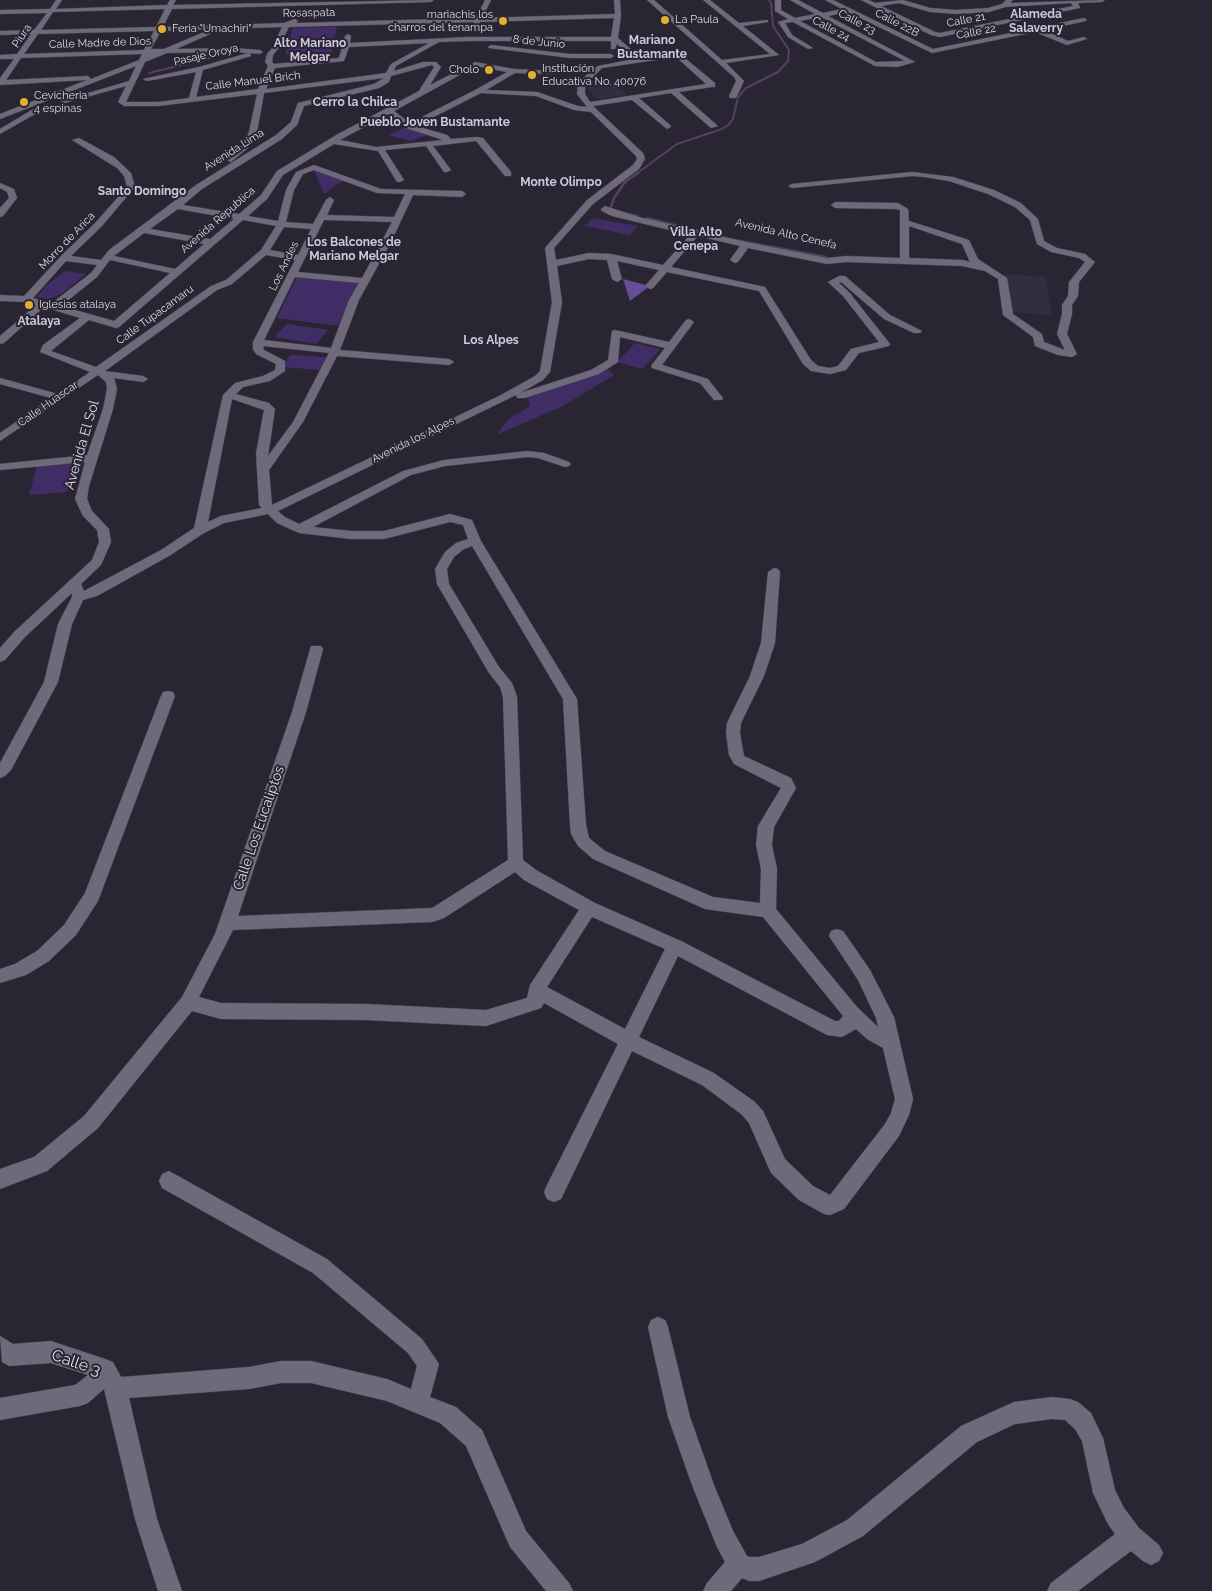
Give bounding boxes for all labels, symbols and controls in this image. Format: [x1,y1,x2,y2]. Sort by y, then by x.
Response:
street label: Rosaspata [283,6,335,20]
street label: Calle 22B [873,6,921,40]
street label: Calle 23 [836,7,878,37]
district label: Alameda Salaverry [1009,7,1063,35]
place label: mariachis los charros del tenampa [388,8,493,34]
street label: Calle 21 [945,10,987,30]
place label: La Paula [675,13,719,27]
marker: La Paula [659,14,671,26]
street label: Calle 24 [810,14,852,44]
marker: mariachis los charros del tenampa [497,15,509,27]
street label: Piura [9,22,35,50]
place label: Feria "Umachiri" [172,22,252,36]
street label: Calle 22 [955,22,997,42]
marker: Feria "Umachiri" [156,23,168,35]
street label: 8 de Junio [512,33,566,51]
district label: Mariano Bustamante [617,33,687,61]
street label: Calle Madre de Dios [49,35,151,51]
district label: Alto Mariano Melgar [274,36,346,64]
street label: Pasaje Oroya [172,41,240,69]
place label: Institución Educativa No. 40076 [542,62,646,88]
place label: Cholo [449,63,479,77]
marker: Cholo [483,64,495,76]
street label: Calle Manuel Brich [205,69,301,93]
marker: Institución Educativa No. 40076 [526,69,538,81]
place label: Cevicheria 4 espinas [34,89,87,115]
district label: Cerro la Chilca [313,95,397,109]
marker: Cevicheria 4 espinas [18,96,30,108]
district label: Pueblo Joven Bustamante [360,115,510,129]
street label: Avenida Lima [201,126,267,174]
district label: Monte Olimpo [520,175,602,189]
district label: Santo Domingo [98,184,186,198]
street label: Avenida Republica [178,184,258,256]
street label: Morro de Arica [36,210,98,272]
street label: Avenida Alto Cenefa [734,216,838,252]
district label: Villa Alto Cenepa [670,225,722,253]
district label: Los Balcones de Mariano Melgar [307,235,401,263]
street label: Los Andes [266,239,302,293]
street label: Calle Tupacamaru [114,282,196,348]
place label: Iglesias atalaya [39,298,116,312]
marker: Iglesias atalaya [23,299,35,311]
district label: Atalaya [17,314,61,328]
district label: Los Alpes [463,333,519,347]
street label: Calle Huascar [15,378,81,430]
street label: Avenida El Sol [61,398,103,492]
street label: Avenida los Alpes [370,414,456,466]
street label: Calle Los Eucaliptos [230,764,288,892]
street label: Calle 3 [49,1346,103,1380]

